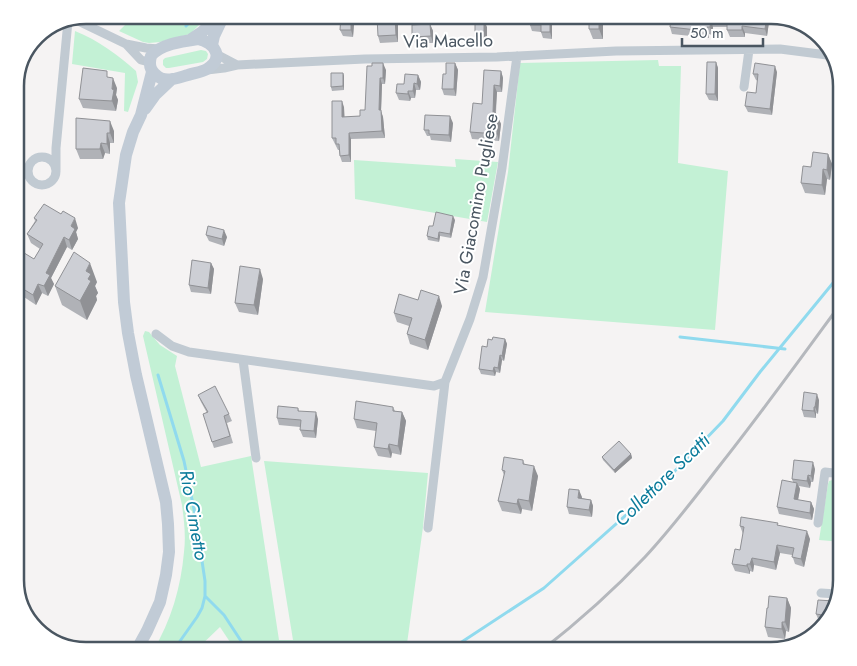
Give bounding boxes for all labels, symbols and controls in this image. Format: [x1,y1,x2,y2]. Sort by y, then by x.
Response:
scale bar [682,15,763,47]
text: 50 m [690,22,724,44]
street label: Via Macello [403,27,493,55]
street label: Via Giacomino Pugliese [447,111,505,297]
water label: Collettore Scatti [608,426,717,533]
water label: Rio Cimetto [173,468,215,562]

